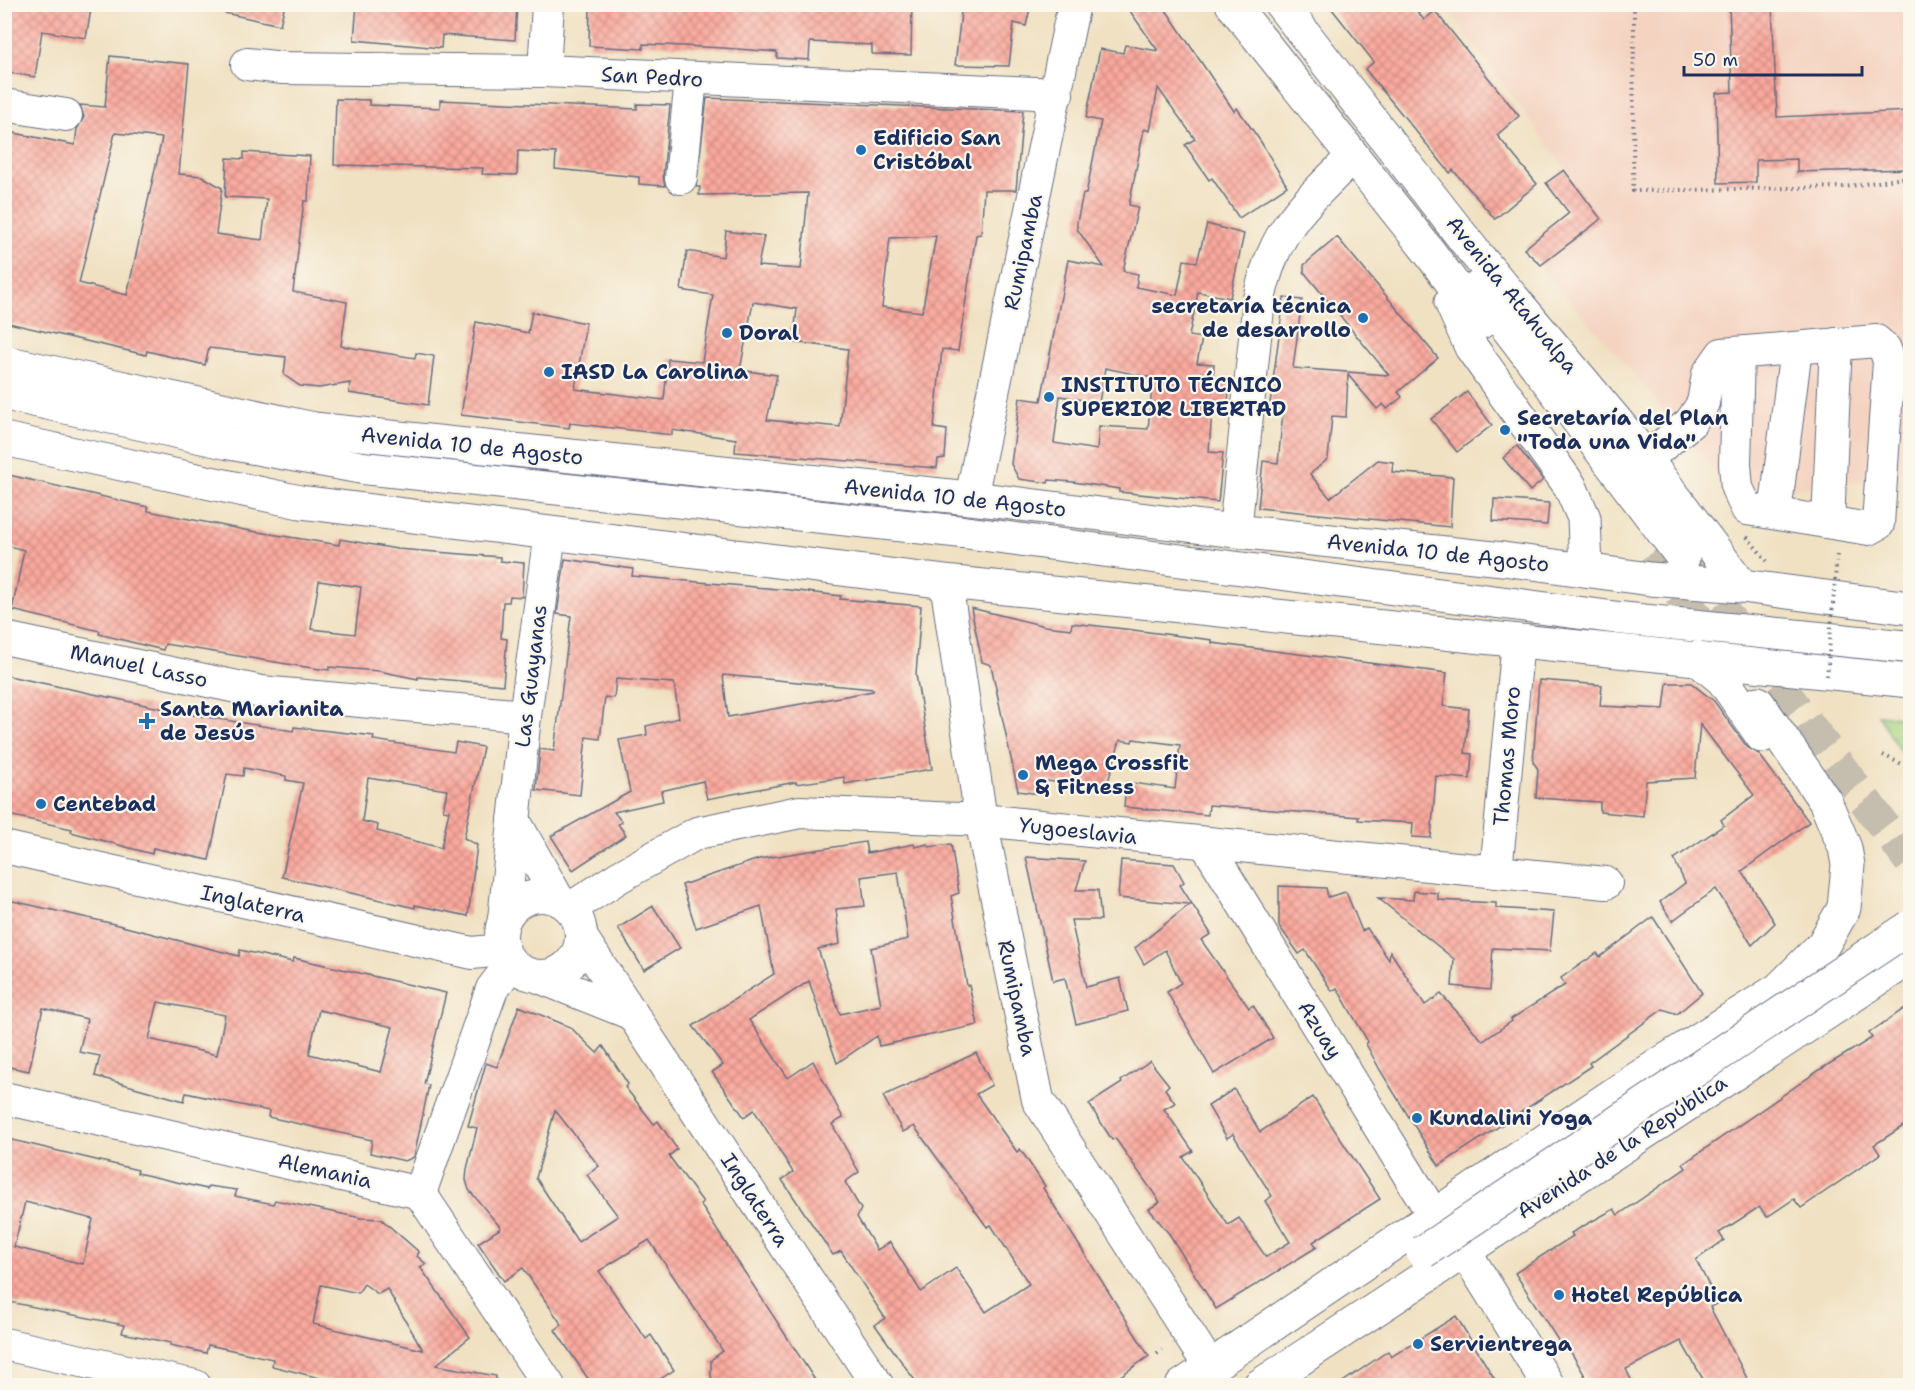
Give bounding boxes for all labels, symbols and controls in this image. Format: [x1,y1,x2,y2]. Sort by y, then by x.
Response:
scale bar [1684,39,1862,77]
text: 50 m [1693,48,1738,72]
street label: San Pedro [600,60,704,94]
place label: Edificio San Cristóbal [873,124,1001,176]
marker: Edificio San Cristóbal [854,143,868,157]
street label: Rumipamba [997,191,1049,313]
street label: Avenida Atahualpa [1440,210,1584,380]
place label: secretaría técnica de desarrollo [1151,292,1352,344]
marker: secretaría técnica de desarrollo [1356,311,1370,325]
place label: Doral [739,319,799,347]
marker: Doral [720,326,734,340]
place label: IASD La Carolina [561,358,749,386]
marker: IASD La Carolina [542,365,556,379]
place label: INSTITUTO TÉCNICO SUPERIOR LIBERTAD [1061,370,1286,423]
marker: INSTITUTO TÉCNICO SUPERIOR LIBERTAD [1042,390,1056,404]
place label: Secretaría del Plan "Toda una Vida" [1517,404,1728,456]
street label: Avenida 10 de Agosto [359,420,585,472]
marker: Secretaría del Plan "Toda una Vida" [1498,423,1512,437]
street label: Avenida 10 de Agosto [842,472,1068,524]
street label: Avenida 10 de Agosto [1325,527,1551,579]
street label: Las Guayanas [508,603,554,749]
street label: Manuel Lasso [68,638,210,694]
street label: Thomas Moro [1487,685,1527,827]
place label: Santa Marianita de Jesús [160,695,344,747]
marker: Santa Marianita de Jesús [138,712,156,730]
place label: Mega Crossfit & Fitness [1035,749,1189,801]
marker: Mega Crossfit & Fitness [1016,768,1030,782]
place label: Centebad [53,790,156,818]
marker: Centebad [34,797,48,811]
street label: Yugoeslavia [1018,811,1138,851]
street label: Inglaterra [198,878,308,930]
street label: Rumipamba [991,937,1043,1059]
street label: Azuay [1291,996,1349,1064]
street label: Avenida de la República [1512,1069,1732,1225]
place label: Kundalini Yoga [1429,1104,1593,1132]
marker: Kundalini Yoga [1410,1111,1424,1125]
street label: Alemania [275,1147,375,1195]
street label: Inglaterra [714,1148,796,1252]
place label: Hotel República [1571,1281,1743,1309]
marker: Hotel República [1552,1288,1566,1302]
place label: Servientrega [1430,1330,1573,1358]
marker: Servientrega [1411,1337,1425,1351]

